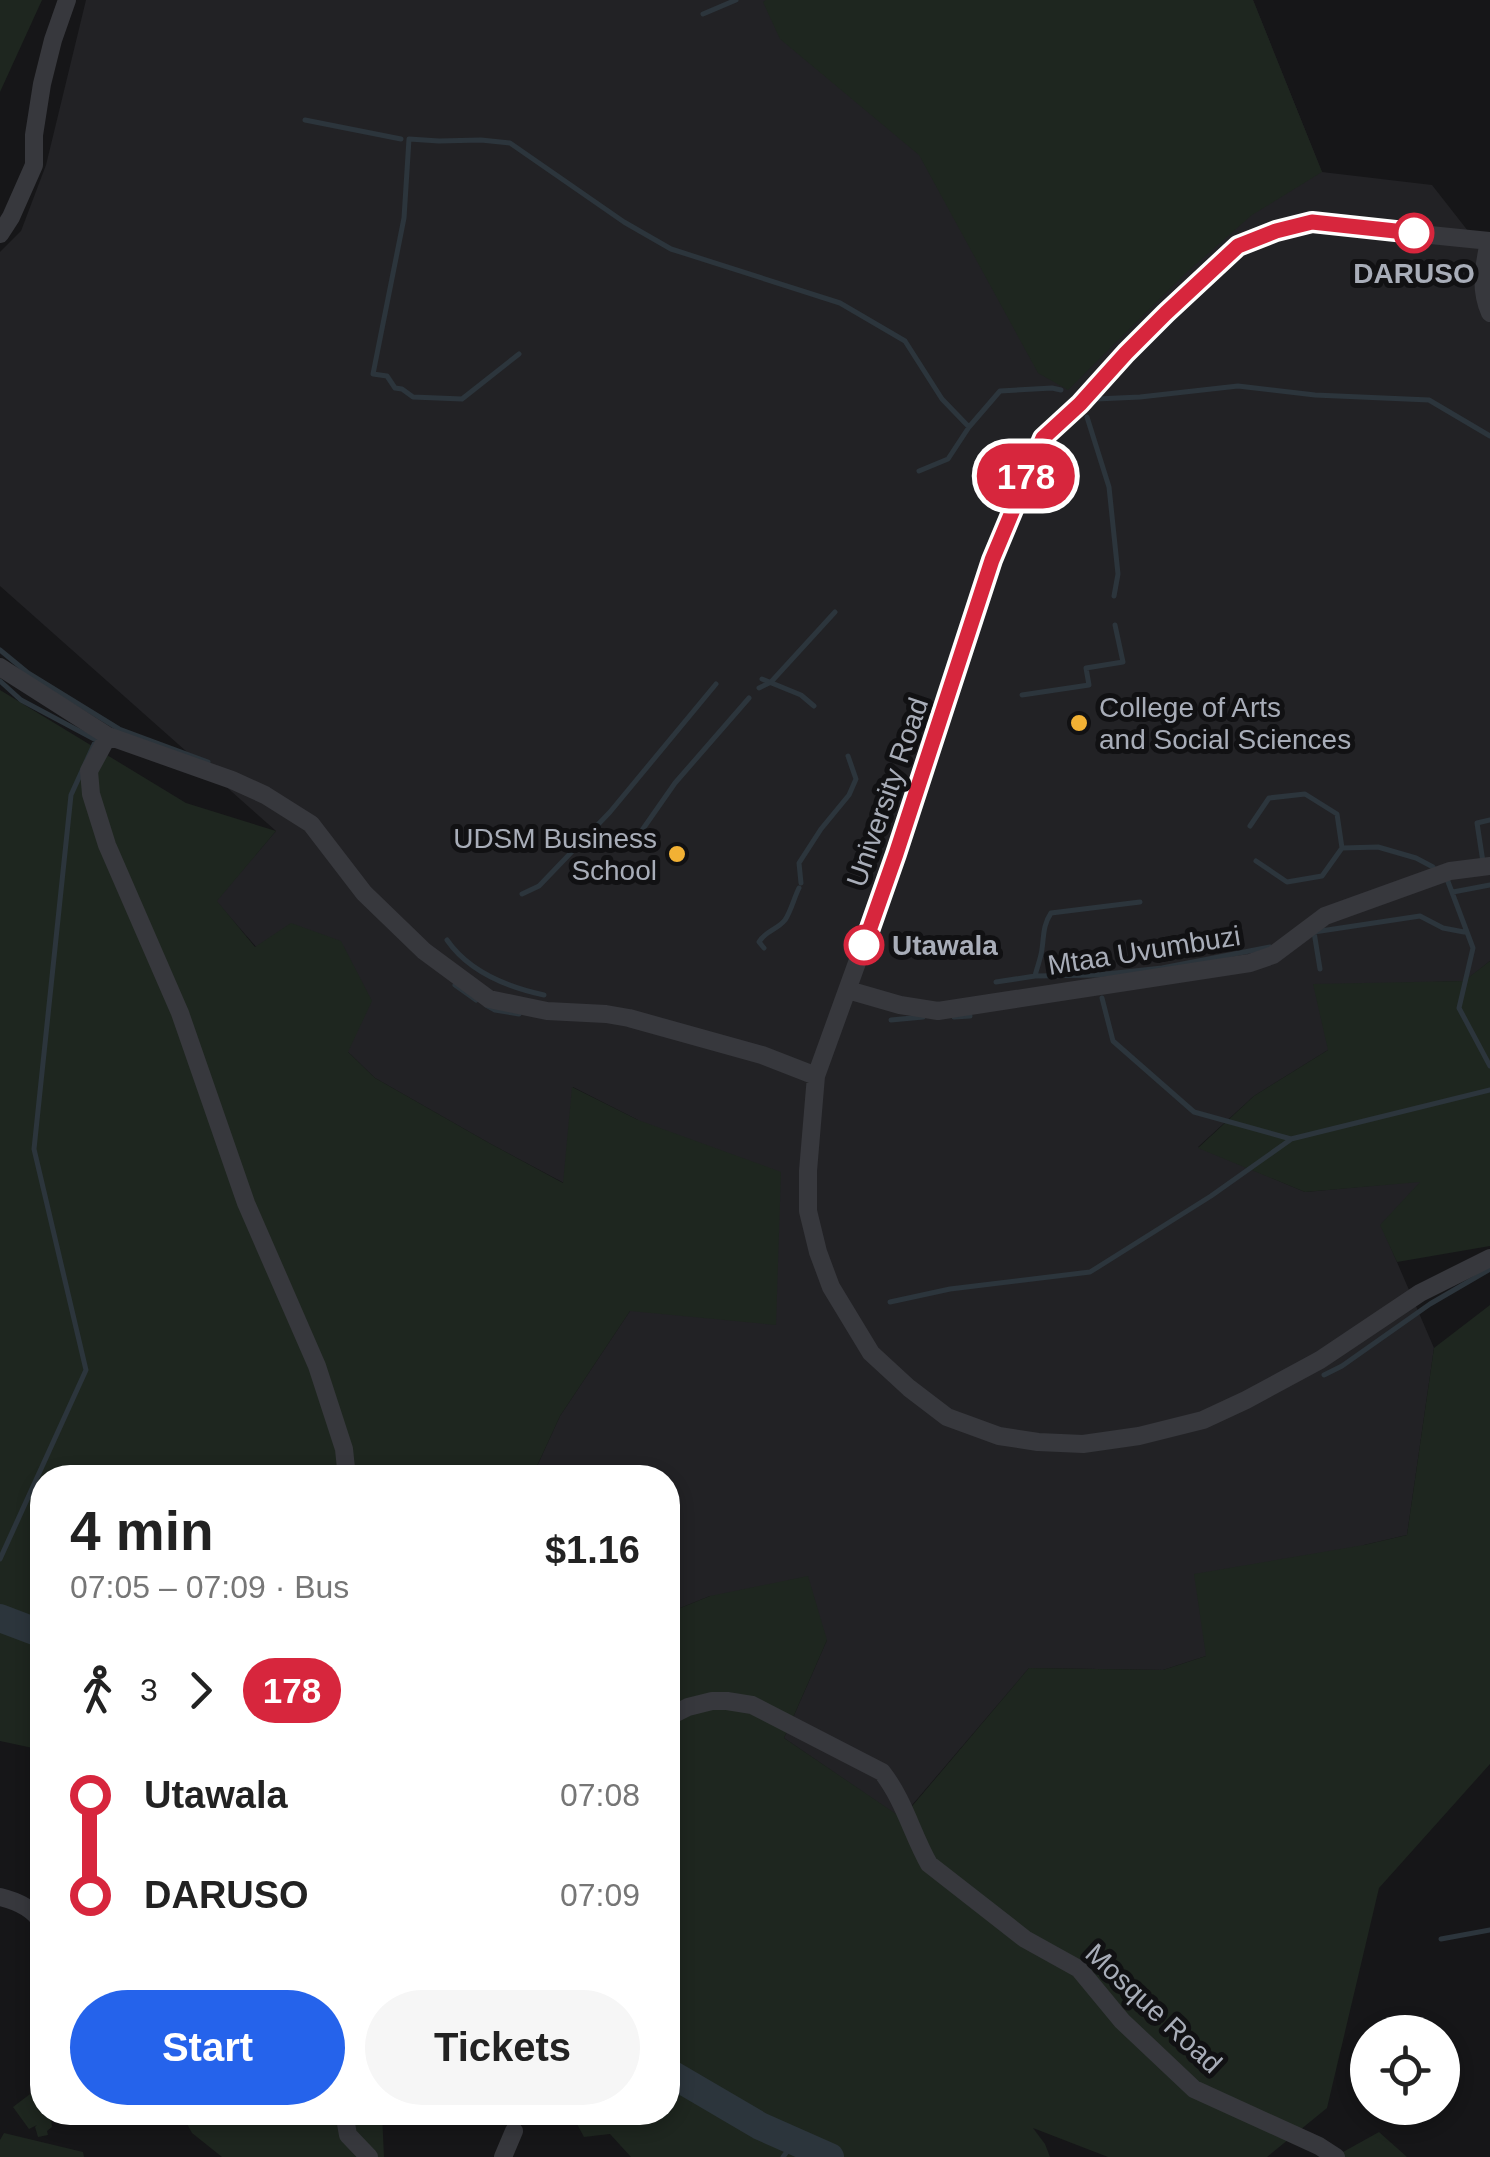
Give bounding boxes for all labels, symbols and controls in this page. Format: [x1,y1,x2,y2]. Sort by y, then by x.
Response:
marker: DARUSO [1395,214,1433,252]
place label: DARUSO [1353,258,1475,289]
line badge: 178 [968,444,1084,508]
text: 178 [997,457,1055,496]
place label: College of Arts and Social Sciences [1099,692,1351,755]
street label: University Road [841,694,934,891]
marker: College of Arts and Social Sciences [1068,712,1090,734]
place label: UDSM Business School [453,823,657,886]
marker: UDSM Business School [666,843,688,865]
street label: Mtaa Uvumbuzi [1046,920,1243,981]
marker: Utawala [845,926,883,964]
place label: Utawala [892,930,998,961]
text: 4 min [70,1500,214,1562]
text: $1.16 [545,1529,640,1571]
text: 07:05 – 07:09 · Bus [70,1569,349,1605]
icon: walk [70,1663,125,1718]
icon: forward [173,1663,228,1718]
text: 178 [263,1671,321,1710]
text: 3 [140,1672,158,1708]
text: Utawala [144,1774,288,1816]
text: 07:08 [560,1777,640,1813]
text: DARUSO [144,1874,309,1916]
text: 07:09 [560,1877,640,1913]
street label: Mosque Road [1079,1938,1228,2079]
button: Start [70,1990,345,2105]
button: Tickets [365,1990,640,2105]
map controls [1350,2015,1460,2125]
button: locate [1350,2015,1460,2125]

